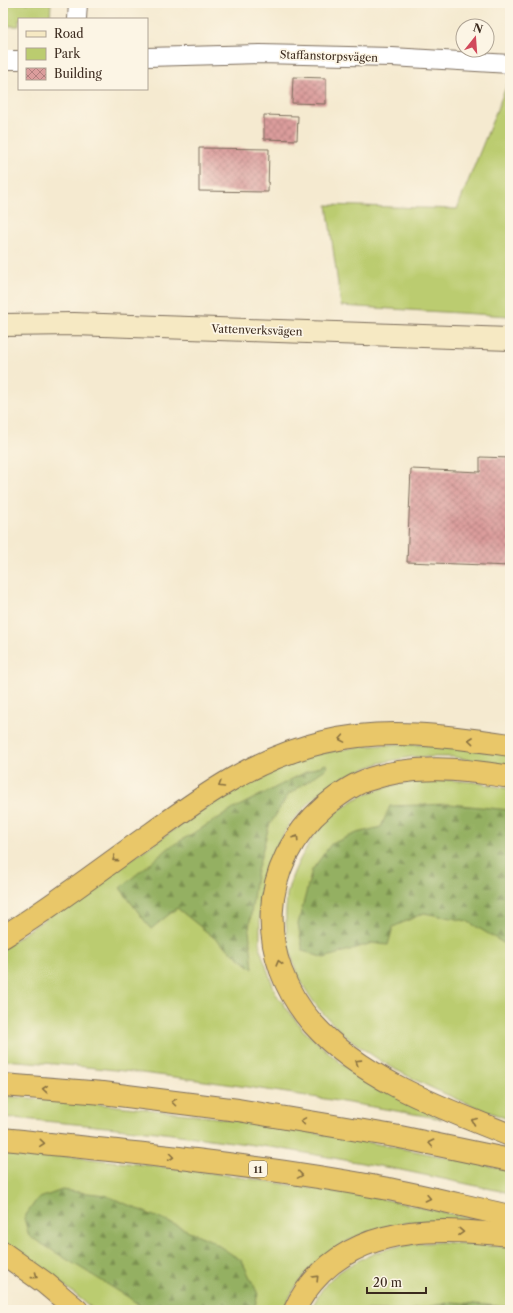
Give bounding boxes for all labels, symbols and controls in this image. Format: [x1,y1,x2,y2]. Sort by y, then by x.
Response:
legend [18,18,148,90]
north arrow [455,18,495,58]
text: N [471,20,485,37]
text: Road [54,26,84,41]
text: Park [54,46,81,61]
street label: Staffanstorpsvägen [280,47,378,65]
text: Building [54,66,102,81]
street label: Vattenverksvägen [210,321,303,339]
one-way arrow [339,734,345,742]
one-way arrow [468,736,474,745]
one-way arrow [218,780,225,787]
one-way arrow [291,836,298,843]
one-way arrow [112,854,119,861]
one-way arrow [275,960,283,966]
one-way arrow [355,1059,362,1067]
one-way arrow [42,1084,48,1093]
one-way arrow [171,1098,177,1107]
one-way arrow [300,1117,306,1126]
one-way arrow [470,1118,478,1126]
one-way arrow [39,1138,45,1147]
one-way arrow [428,1140,434,1148]
one-way arrow [168,1153,174,1162]
road number: 11 [249,1161,267,1177]
one-way arrow [297,1170,303,1179]
one-way arrow [425,1193,431,1202]
one-way arrow [458,1227,464,1236]
scale bar [367,1269,426,1295]
one-way arrow [30,1271,37,1278]
one-way arrow [311,1275,319,1283]
text: 20 m [373,1275,402,1290]

